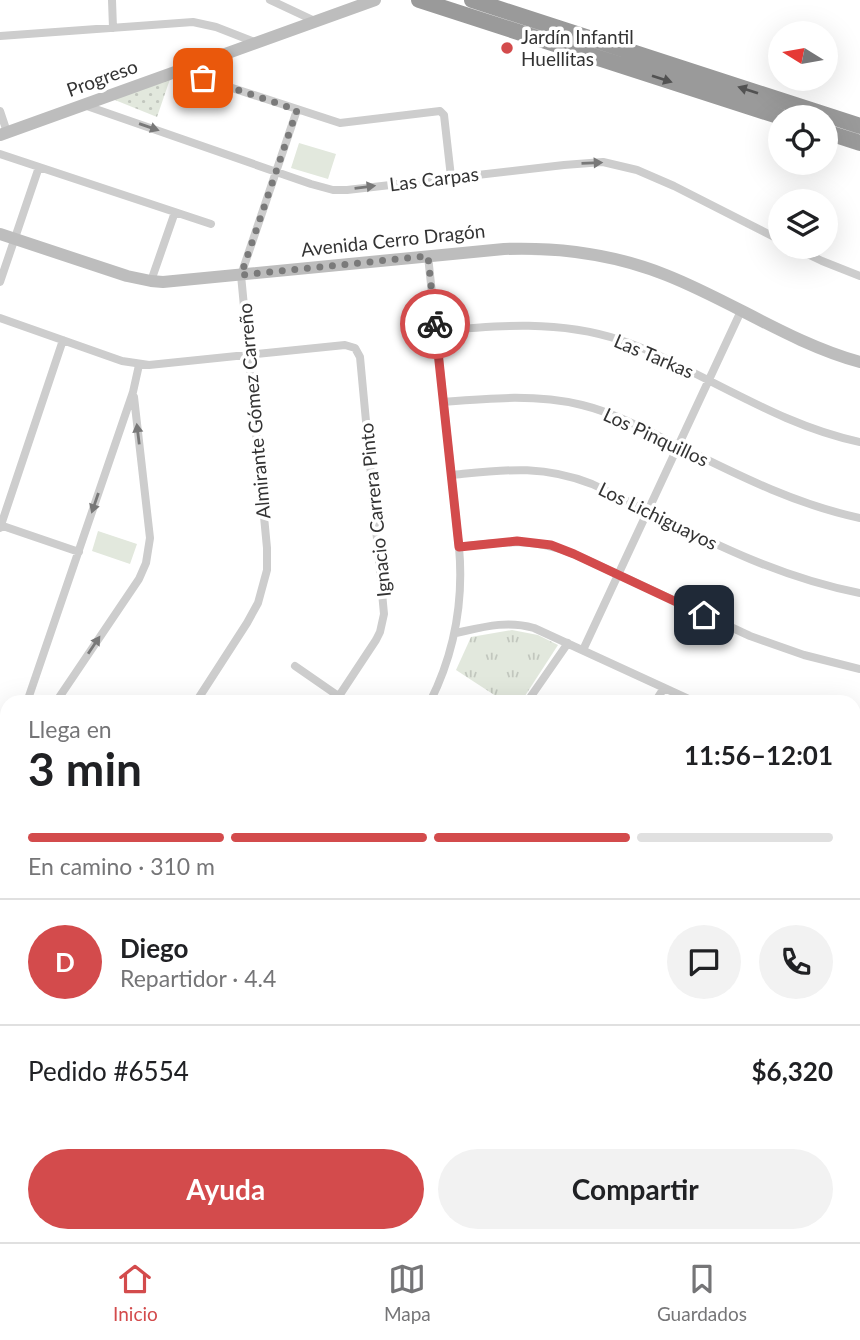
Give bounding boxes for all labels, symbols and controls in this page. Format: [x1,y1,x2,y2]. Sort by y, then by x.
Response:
north arrow [768,21,838,91]
map controls [768,21,838,259]
place label: Jardín Infantil Huellitas [521,25,634,70]
marker: Jardín Infantil Huellitas [499,40,515,56]
pin [173,48,233,108]
street label: Progreso [63,54,140,101]
icon: bag [184,59,222,97]
one-way arrow [652,74,673,85]
one-way arrow [738,84,759,94]
button: locate [768,105,838,175]
one-way arrow [138,122,159,133]
one-way arrow [581,157,603,168]
street label: Las Carpas [388,162,480,195]
one-way arrow [355,182,377,193]
button: layers [768,189,838,259]
street label: Avenida Cerro Dragón [300,218,486,261]
courier [400,289,470,359]
street label: Almirante Gómez Carreño [233,302,274,520]
icon: bike [416,305,454,343]
street label: Las Tarkas [611,328,698,383]
street label: Los Pinquillos [600,402,712,471]
street label: Ignacio Carrera Pinto [354,422,395,598]
one-way arrow [132,423,143,445]
street label: Los Lichiguayos [595,477,722,554]
one-way arrow [89,493,100,514]
pin [674,585,734,645]
icon: home [685,596,723,634]
one-way arrow [87,636,101,654]
text: Llega en [28,715,112,743]
text: 11:56–12:01 [684,739,833,771]
text: 3 min [28,741,142,796]
text: En camino · 310 m [28,852,215,880]
button: chat [667,925,741,999]
button: phone [759,925,833,999]
text: Diego [120,932,188,964]
text: D [55,946,75,978]
text: Repartidor · 4.4 [120,964,276,992]
text: Pedido #6554 [28,1055,189,1087]
text: $6,320 [752,1055,833,1087]
button: Ayuda [28,1149,424,1229]
button: Compartir [438,1149,833,1229]
tab: Inicio [113,1260,158,1325]
tab: Mapa [384,1260,431,1325]
tab: Guardados [657,1260,747,1325]

